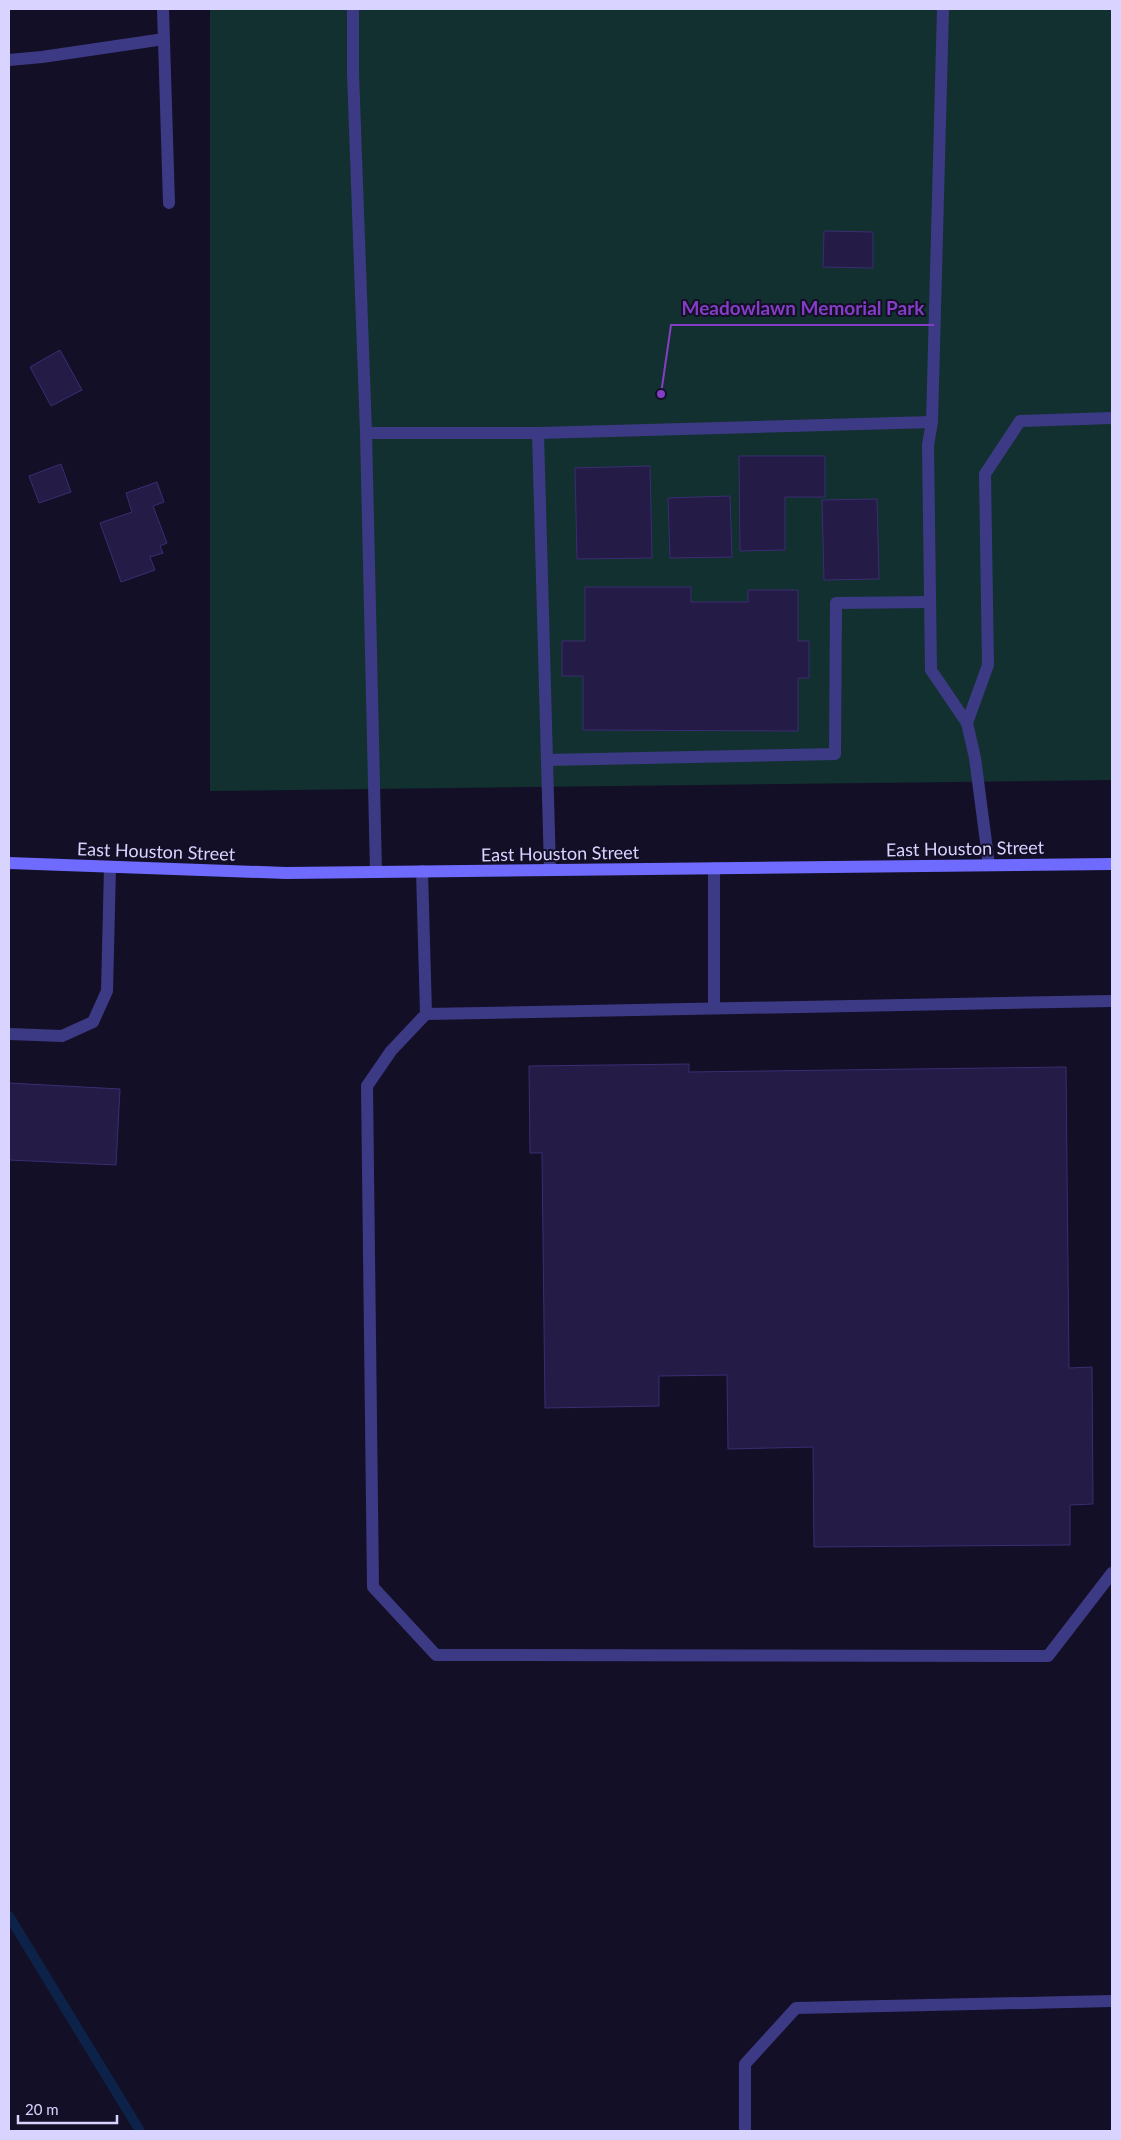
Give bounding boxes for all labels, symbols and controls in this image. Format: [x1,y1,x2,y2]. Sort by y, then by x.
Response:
callout: Meadowlawn Memorial Park [671,291,934,325]
text: Meadowlawn Memorial Park [682,296,925,319]
street label: East Houston Street [886,836,1045,860]
street label: East Houston Street [77,837,236,865]
street label: East Houston Street [481,841,640,865]
scale bar [18,2092,116,2124]
text: 20 m [25,2100,59,2118]

